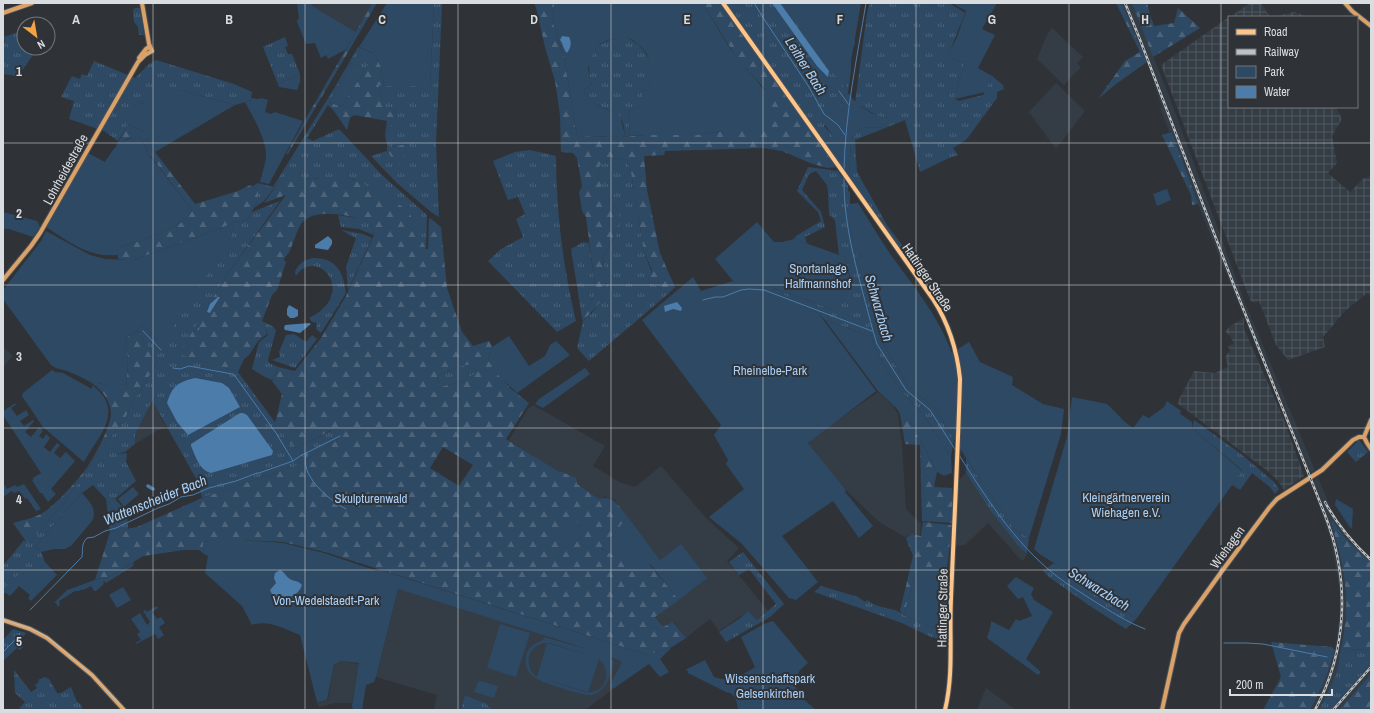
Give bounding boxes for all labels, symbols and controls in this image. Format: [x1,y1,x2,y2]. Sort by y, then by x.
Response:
text: A [72,11,80,28]
text: B [225,11,233,28]
text: C [378,11,386,28]
text: D [530,11,538,28]
text: E [683,11,691,28]
text: F [837,11,844,28]
text: G [988,11,996,28]
text: H [1141,11,1149,28]
north arrow [16,16,56,56]
legend [1228,16,1358,108]
text: Road [1264,24,1288,40]
water label: Leither Bach [781,34,831,98]
text: N [35,37,48,52]
text: Railway [1264,44,1299,60]
text: 1 [16,63,22,80]
text: Park [1264,64,1284,80]
text: Water [1264,84,1291,100]
street label: Lohrheidestraße [39,131,92,208]
text: 2 [16,205,22,222]
street label: Hattinger Straße [899,240,957,315]
park label: Sportanlage Halfmannshof [785,260,851,292]
water label: Schwarzbach [861,272,897,344]
text: 3 [16,348,22,365]
park label: Rheinelbe-Park [733,362,808,379]
water label: Wattenscheider Bach [101,471,209,529]
park label: Kleingärtnerverein Wiehagen e.V. [1082,489,1170,521]
park label: Skulpturenwald [335,490,408,507]
text: 4 [16,491,22,508]
street label: Wiehagen [1206,523,1249,572]
water label: Schwarzbach [1065,563,1133,615]
street label: Hattinger Straße [933,568,952,648]
park label: Von-Wedelstaedt-Park [273,592,380,609]
text: 5 [16,633,22,650]
park label: Wissenschaftspark Gelsenkirchen [725,670,816,702]
scale bar [1230,671,1332,697]
text: 200 m [1236,677,1263,693]

